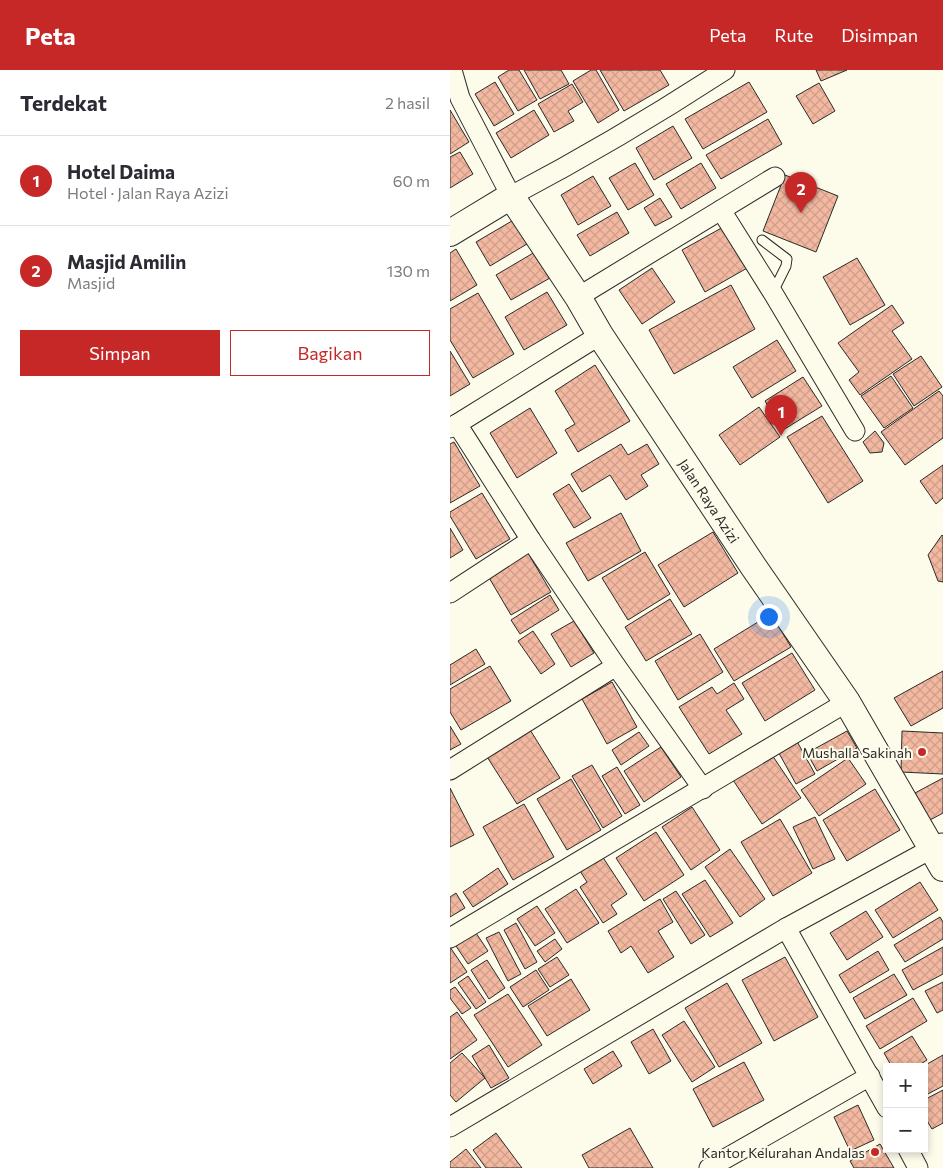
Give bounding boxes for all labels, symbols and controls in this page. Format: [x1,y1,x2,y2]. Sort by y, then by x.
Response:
text: Peta [25,21,76,50]
text: Peta [709,24,746,46]
text: Rute [774,24,813,46]
text: Disimpan [841,24,918,46]
text: Terdekat [20,90,107,115]
text: 2 hasil [385,93,430,112]
text: Hotel Daima [67,160,175,183]
text: 1 [32,171,40,190]
text: 60 m [393,171,430,190]
pin: 2 [785,172,817,213]
text: Hotel · Jalan Raya Azizi [67,183,229,202]
text: Masjid Amilin [67,250,186,273]
text: 2 [31,261,41,280]
text: 130 m [387,261,430,280]
text: Masjid [67,273,115,292]
button: Simpan [20,330,220,376]
button: Bagikan [230,330,430,376]
pin: 1 [765,395,797,436]
street label: Jalan Raya Azizi [676,455,744,546]
your location [756,604,782,630]
place label: Mushalla Sakinah [802,744,912,761]
marker: Mushalla Sakinah [916,746,928,758]
map controls [883,1063,928,1153]
button: + [883,1063,928,1108]
button: − [883,1108,928,1153]
place label: Kantor Kelurahan Andalas [701,1144,865,1161]
marker: Kantor Kelurahan Andalas [869,1146,881,1158]

